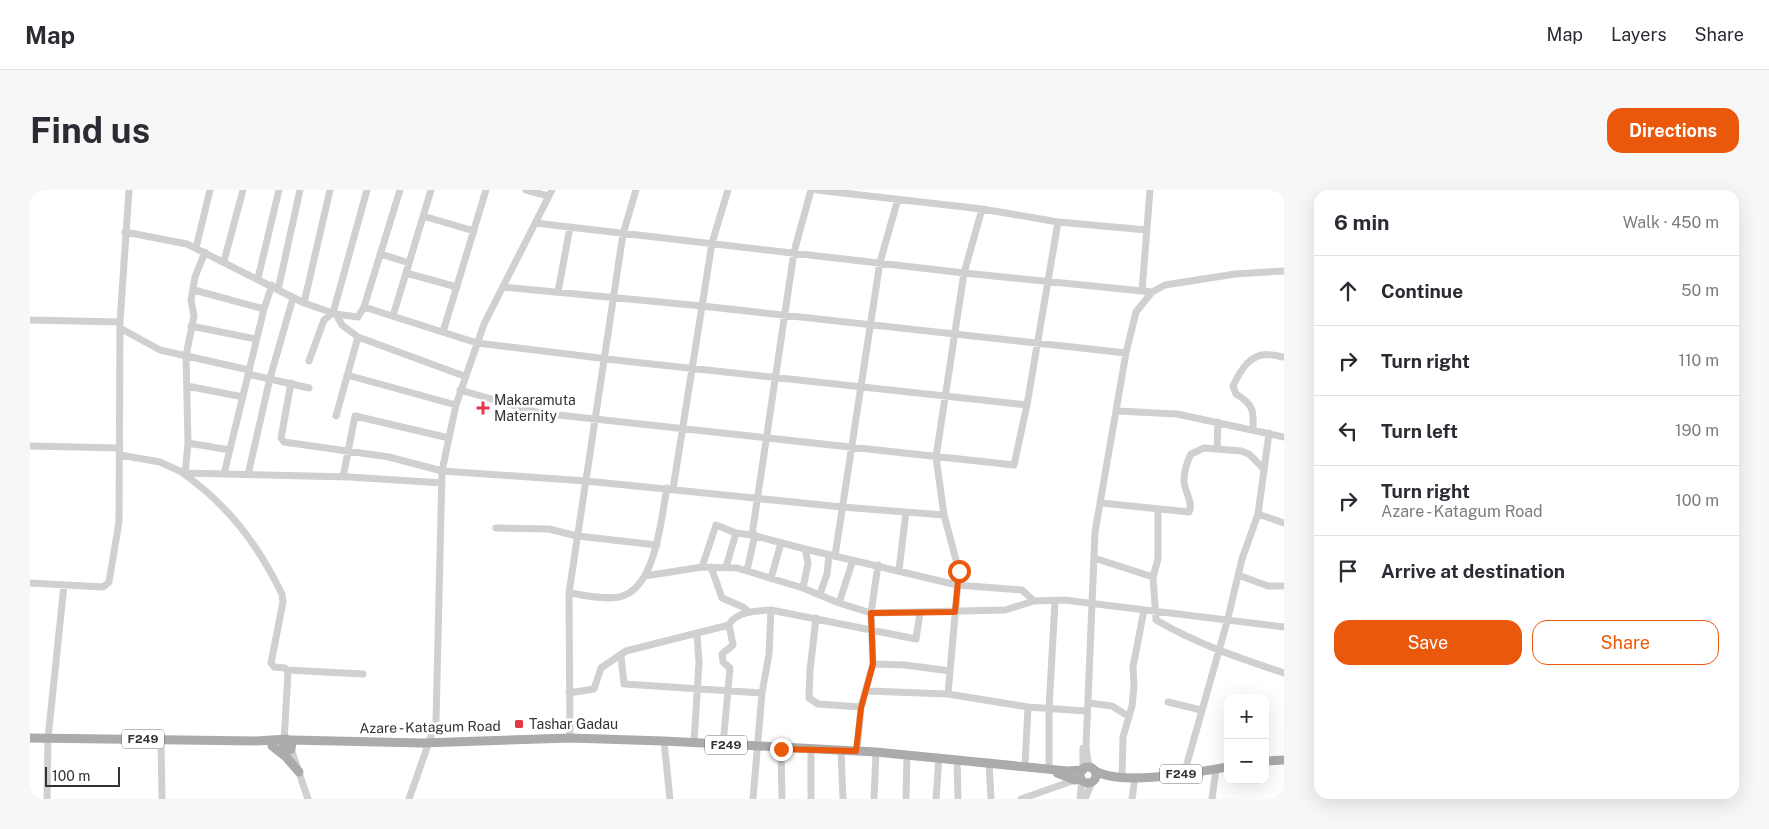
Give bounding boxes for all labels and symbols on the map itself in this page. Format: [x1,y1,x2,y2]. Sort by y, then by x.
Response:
place label: Makaramuta Maternity [494,392,576,424]
marker: Makaramuta Maternity [476,401,490,415]
route start [948,560,971,583]
place label: Tashar Gadau [529,716,618,732]
street label: Azare - Katagum Road [359,718,501,736]
marker: Tashar Gadau [513,718,525,730]
road number: F249 [122,730,164,748]
road number: F249 [705,736,747,754]
route end [770,738,793,761]
scale bar [45,764,120,787]
road number: F249 [1160,764,1202,784]

